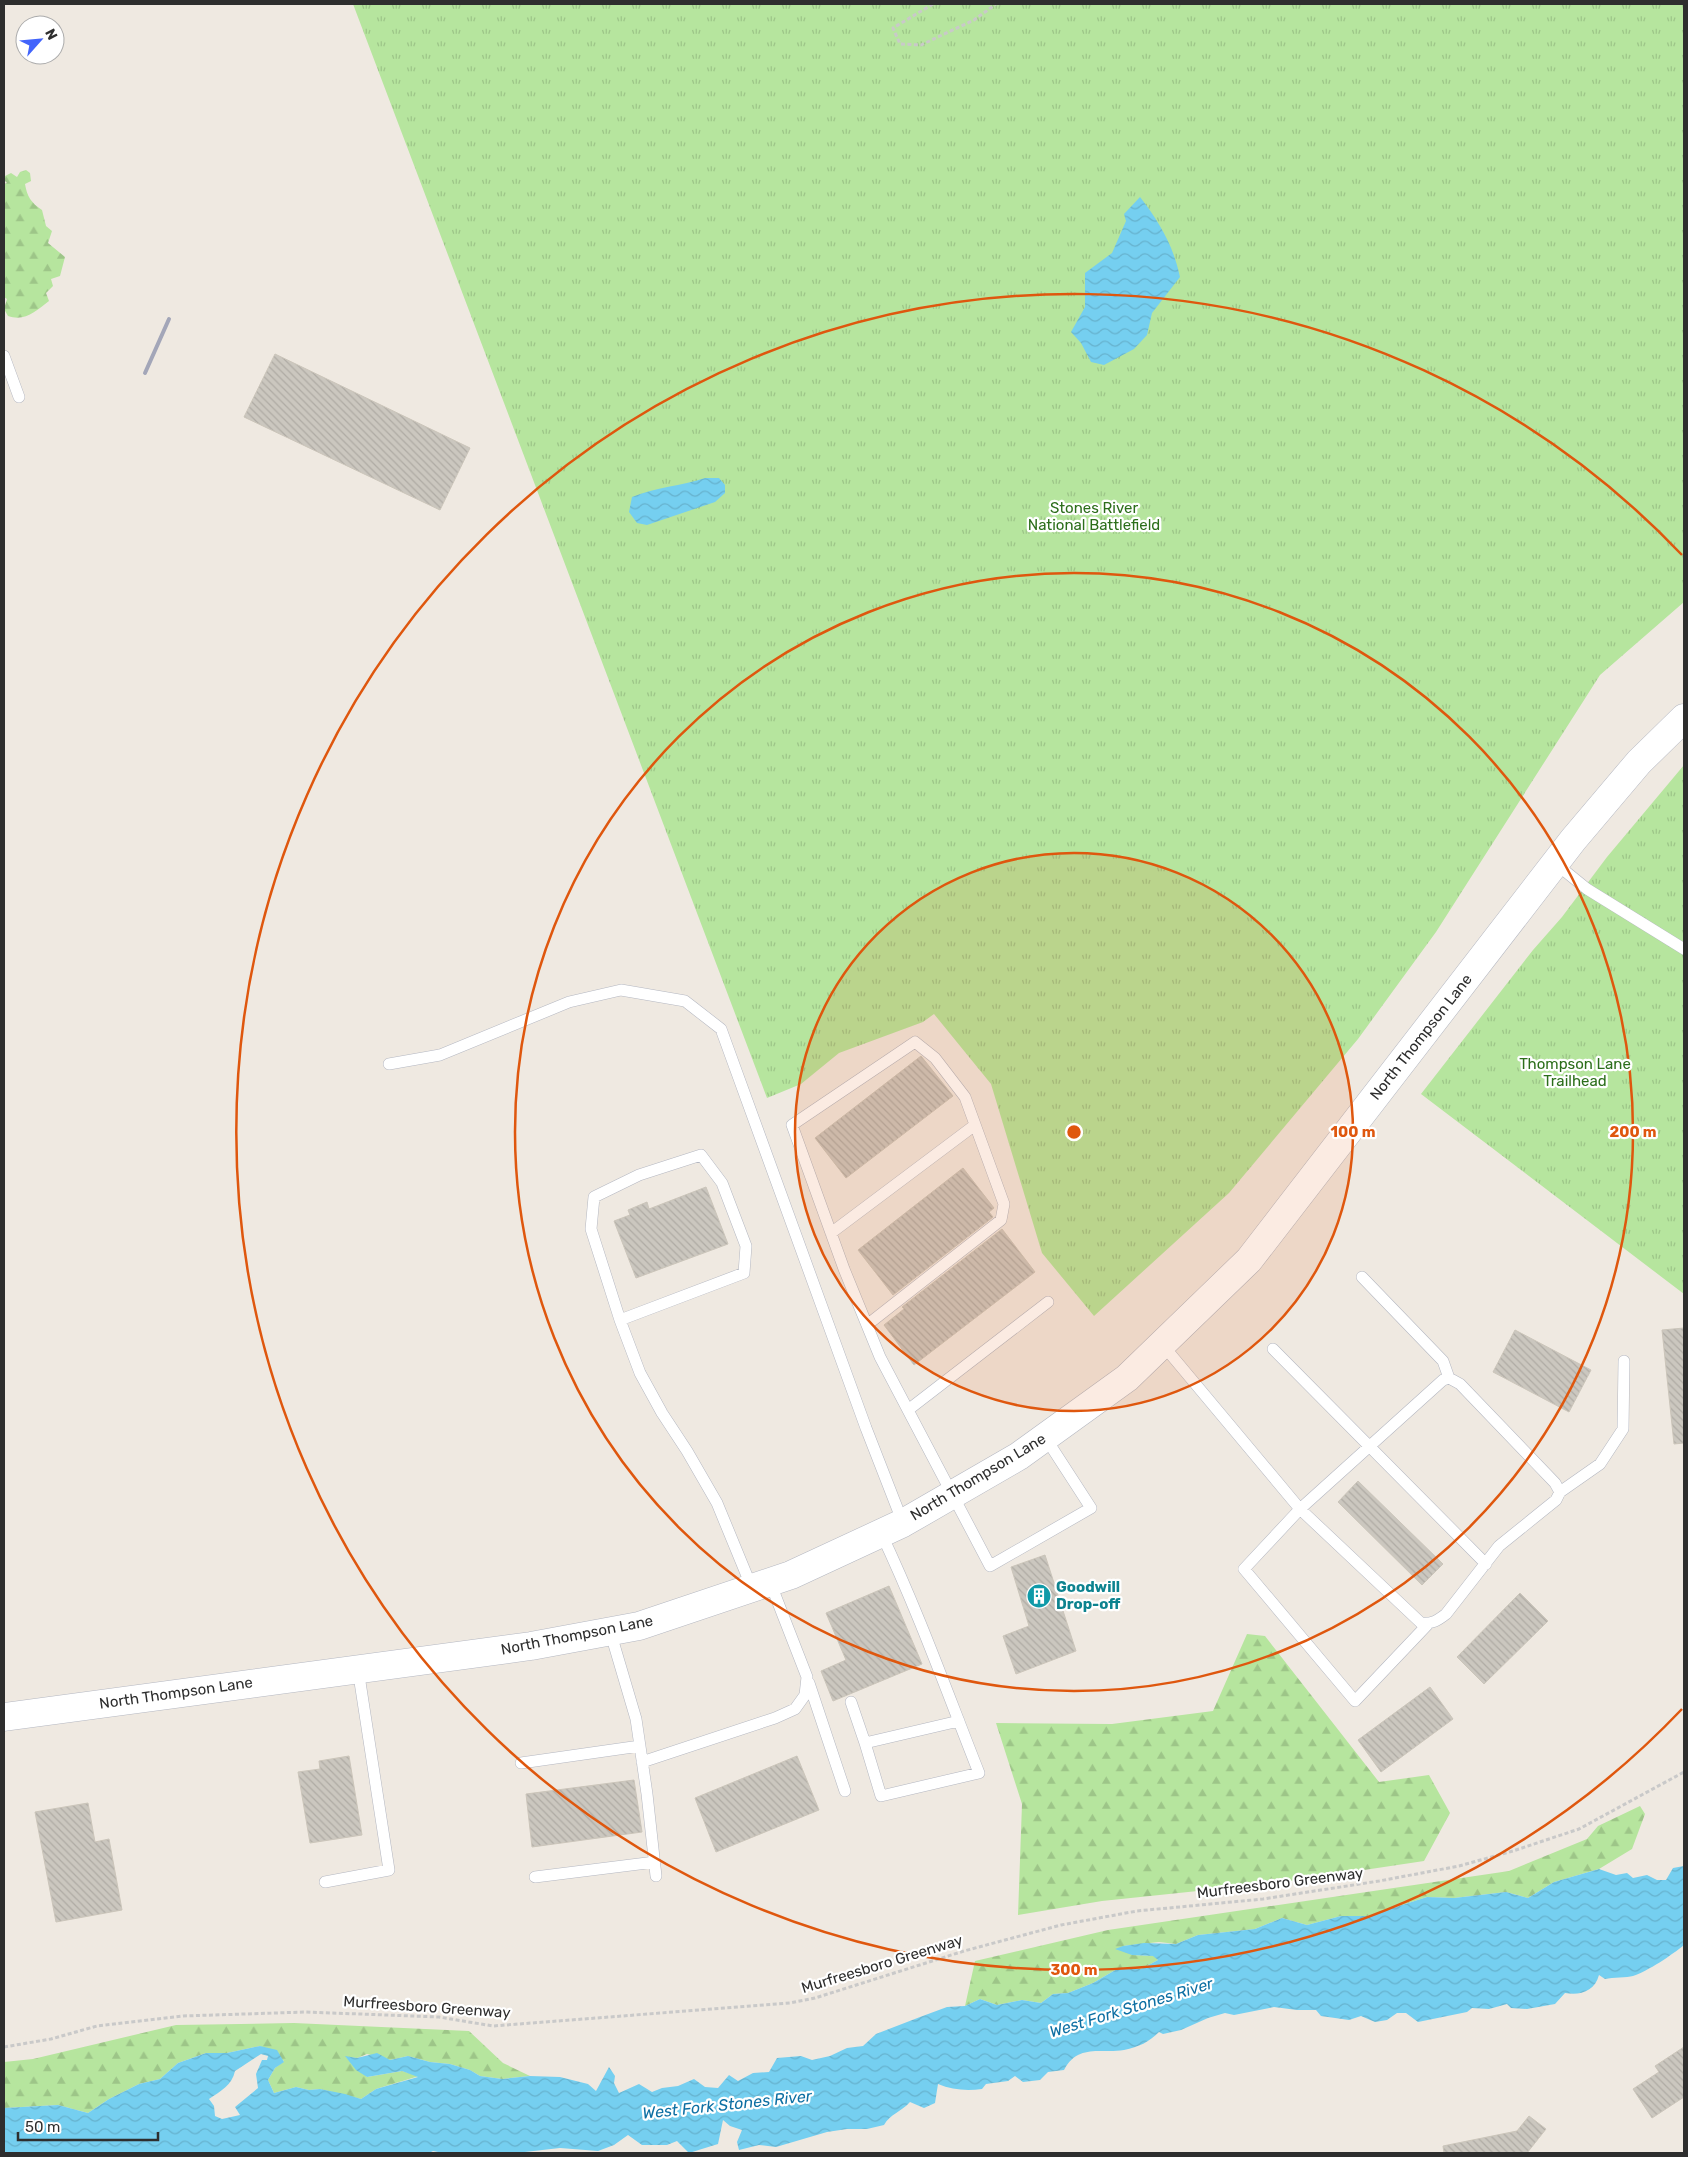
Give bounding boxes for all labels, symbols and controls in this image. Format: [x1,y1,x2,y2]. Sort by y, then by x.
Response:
north arrow [15,15,65,65]
text: N [41,26,61,43]
park label: Stones River National Battlefield [1028,499,1160,534]
street label: North Thompson Lane [1366,971,1476,1103]
park label: Thompson Lane Trailhead [1519,1055,1631,1090]
centre of rings [1065,1123,1083,1141]
text: 100 m [1331,1123,1375,1141]
text: 200 m [1609,1123,1657,1141]
street label: North Thompson Lane [907,1429,1049,1525]
place label: Goodwill Drop-off [1056,1578,1121,1613]
building icon: Goodwill Drop-off [1026,1583,1052,1609]
street label: North Thompson Lane [499,1611,655,1659]
street label: North Thompson Lane [98,1673,254,1713]
street label: Murfreesboro Greenway [1196,1864,1364,1902]
street label: Murfreesboro Greenway [799,1931,965,1997]
text: 300 m [1050,1961,1098,1979]
water label: West Fork Stones River [1047,1973,1216,2041]
street label: Murfreesboro Greenway [343,1992,511,2022]
water label: West Fork Stones River [641,2086,814,2123]
scale bar [18,2110,158,2142]
text: 50 m [25,2118,60,2136]

